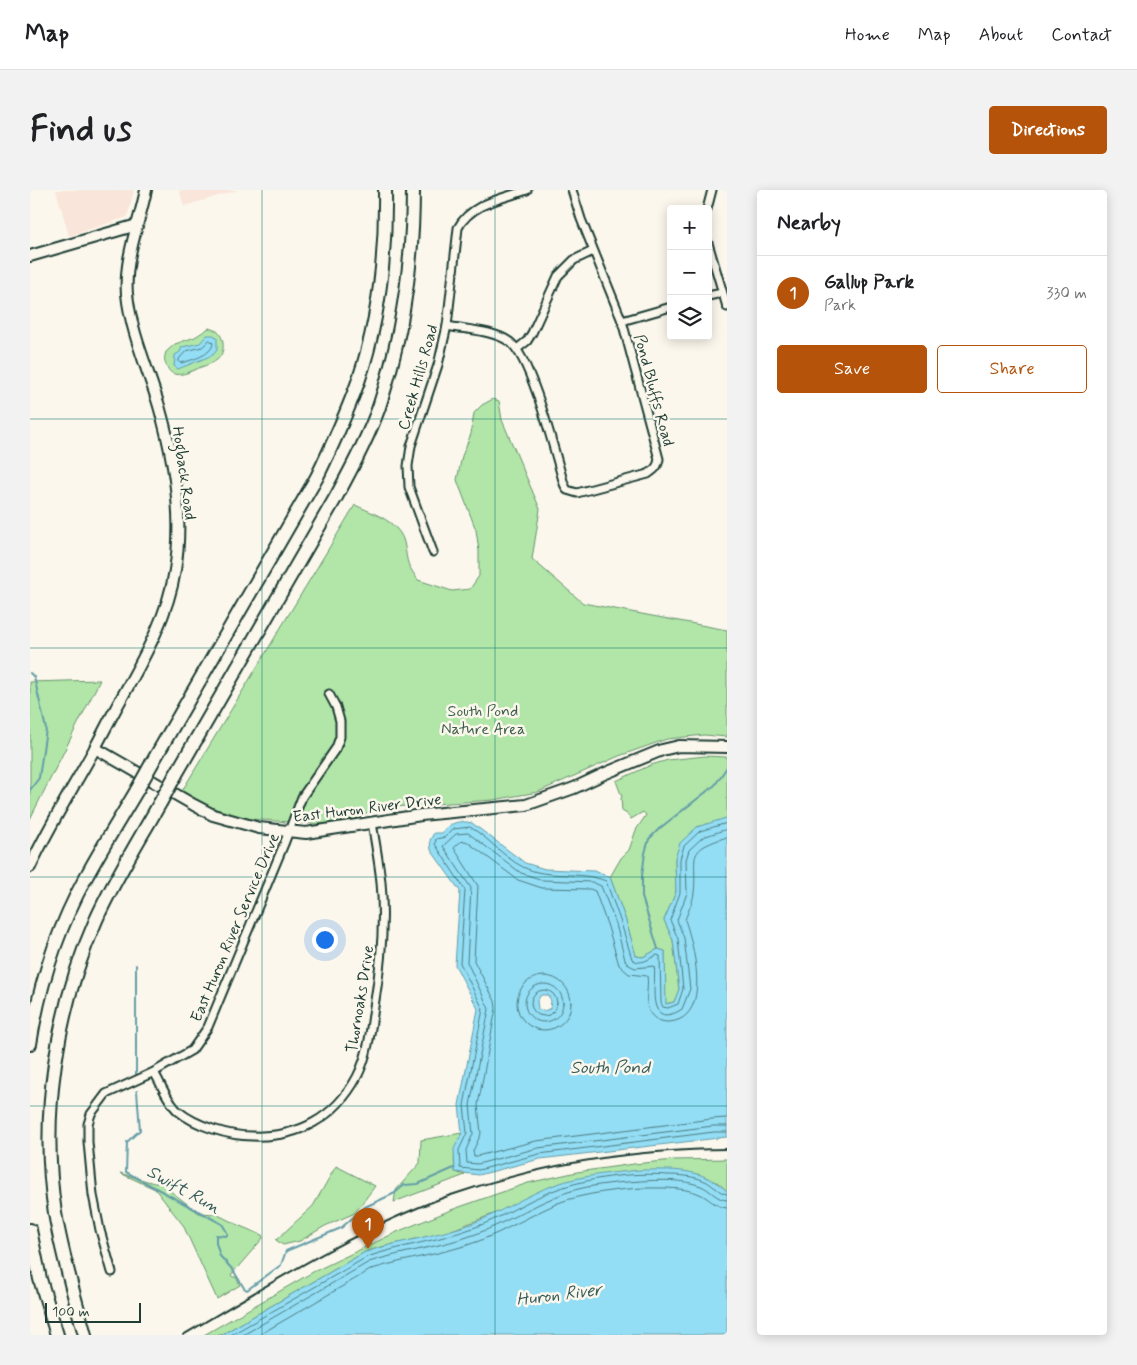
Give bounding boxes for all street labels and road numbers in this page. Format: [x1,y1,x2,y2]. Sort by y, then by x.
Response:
street label: Creek Hills Road [393,322,444,433]
street label: Pond Bluffs Road [629,332,679,449]
street label: Hogback Road [166,425,200,521]
street label: East Huron River Drive [292,789,443,828]
street label: East Huron River Service Drive [186,830,285,1025]
street label: Thornoaks Drive [342,944,379,1054]

